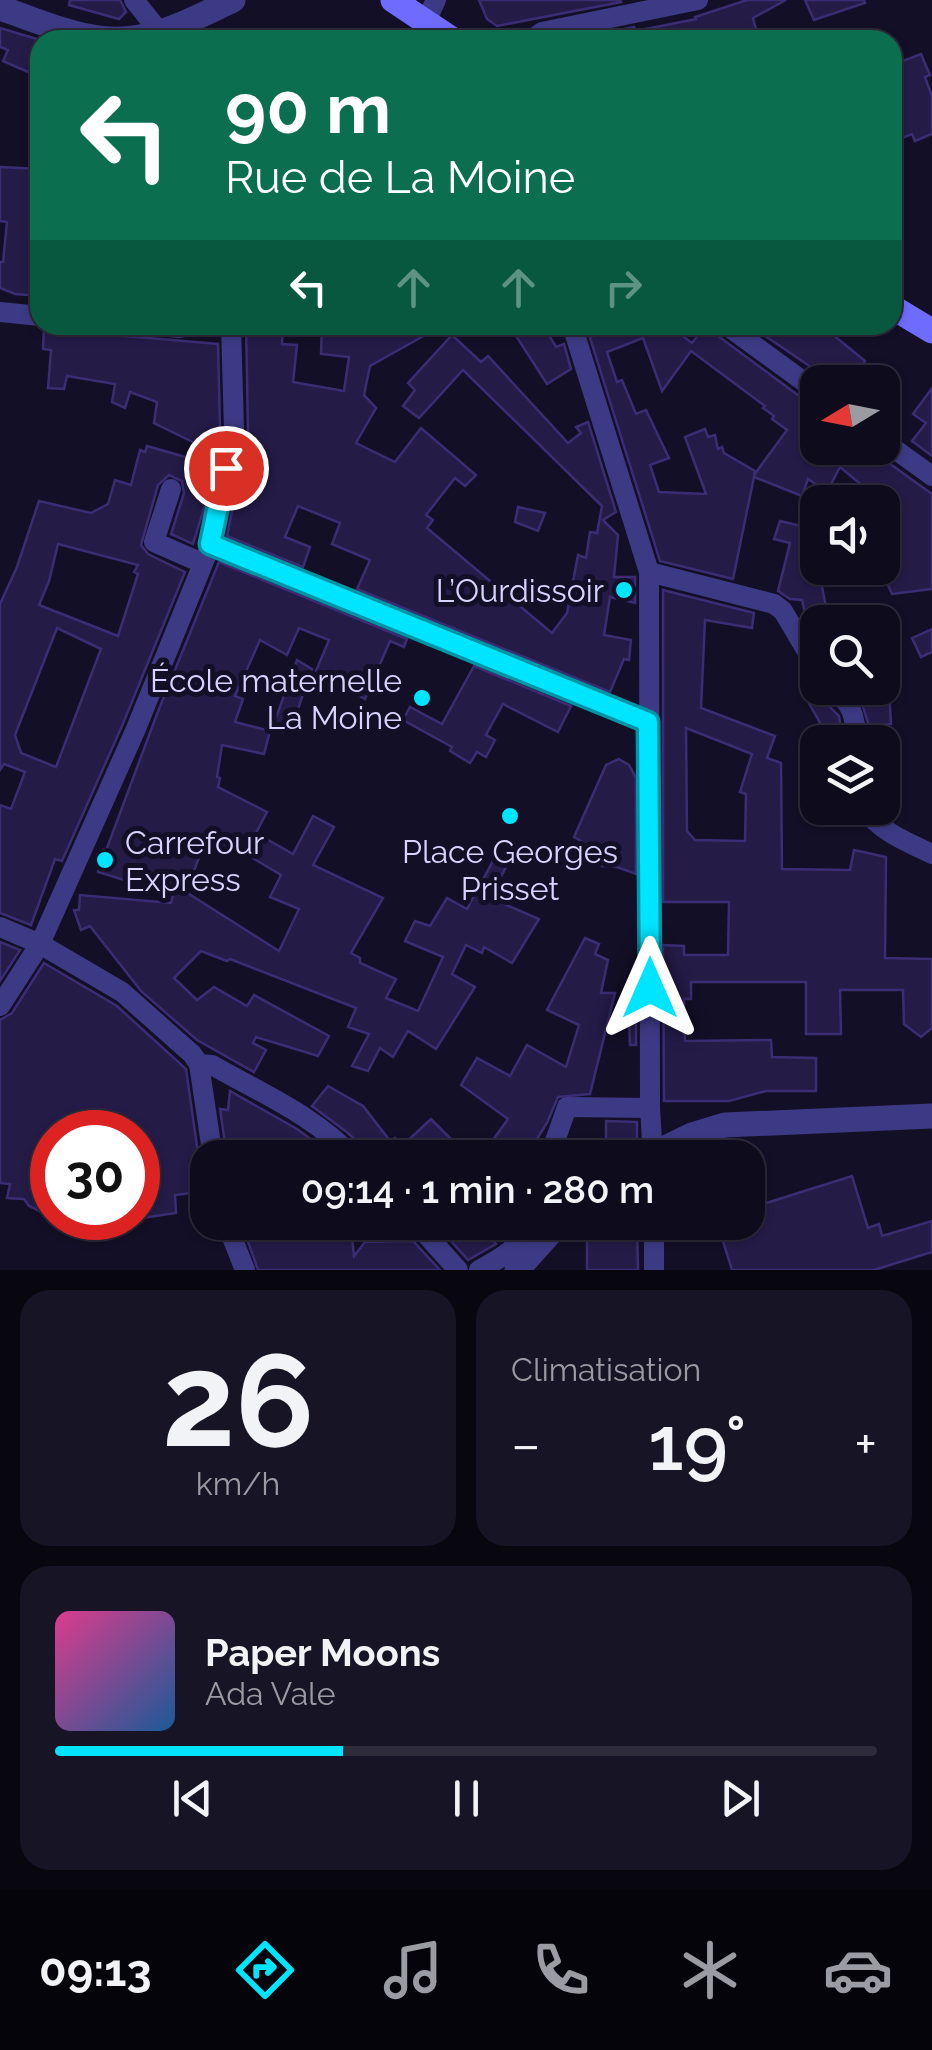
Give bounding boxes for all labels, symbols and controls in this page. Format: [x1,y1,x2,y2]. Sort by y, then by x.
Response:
text: 90 m [225,67,391,149]
icon: left [60,70,190,200]
text: Rue de La Moine [225,151,575,204]
icon: left [281,260,336,315]
icon: ahead [386,260,441,315]
icon: ahead [491,260,546,315]
icon: right [596,260,651,315]
north arrow [800,365,900,465]
map controls [800,365,900,825]
pin [184,426,269,511]
icon: arrive [199,441,254,496]
button: sound [800,485,900,585]
place label: L’Ourdissoir [436,572,604,609]
marker: L’Ourdissoir [613,579,635,601]
button: search [800,605,900,705]
place label: École maternelle La Moine [150,662,402,736]
marker: École maternelle La Moine [411,687,433,709]
button: layers [800,725,900,825]
marker: Place Georges Prisset [499,805,521,827]
place label: Carrefour Express [125,824,264,898]
place label: Place Georges Prisset [402,833,618,907]
marker: Carrefour Express [94,849,116,871]
position arrow [598,936,702,1040]
speed limit sign: 30 [30,1110,160,1240]
text: 09:14 · 1 min · 280 m [301,1167,654,1212]
text: 26 [162,1324,314,1476]
text: Climatisation [511,1351,701,1388]
text: 19° [648,1399,746,1488]
text: − [511,1412,541,1477]
text: + [854,1412,877,1477]
text: km/h [196,1465,280,1502]
text: Paper Moons [205,1630,440,1675]
text: Ada Vale [205,1675,336,1712]
icon: previous [165,1771,220,1826]
icon: pause [439,1771,494,1826]
icon: next [713,1771,768,1826]
icon: directions [230,1935,300,2005]
icon: music [378,1935,448,2005]
icon: phone [526,1935,596,2005]
icon: climate [675,1935,745,2005]
icon: car [823,1935,893,2005]
text: 09:13 [39,1944,152,1997]

